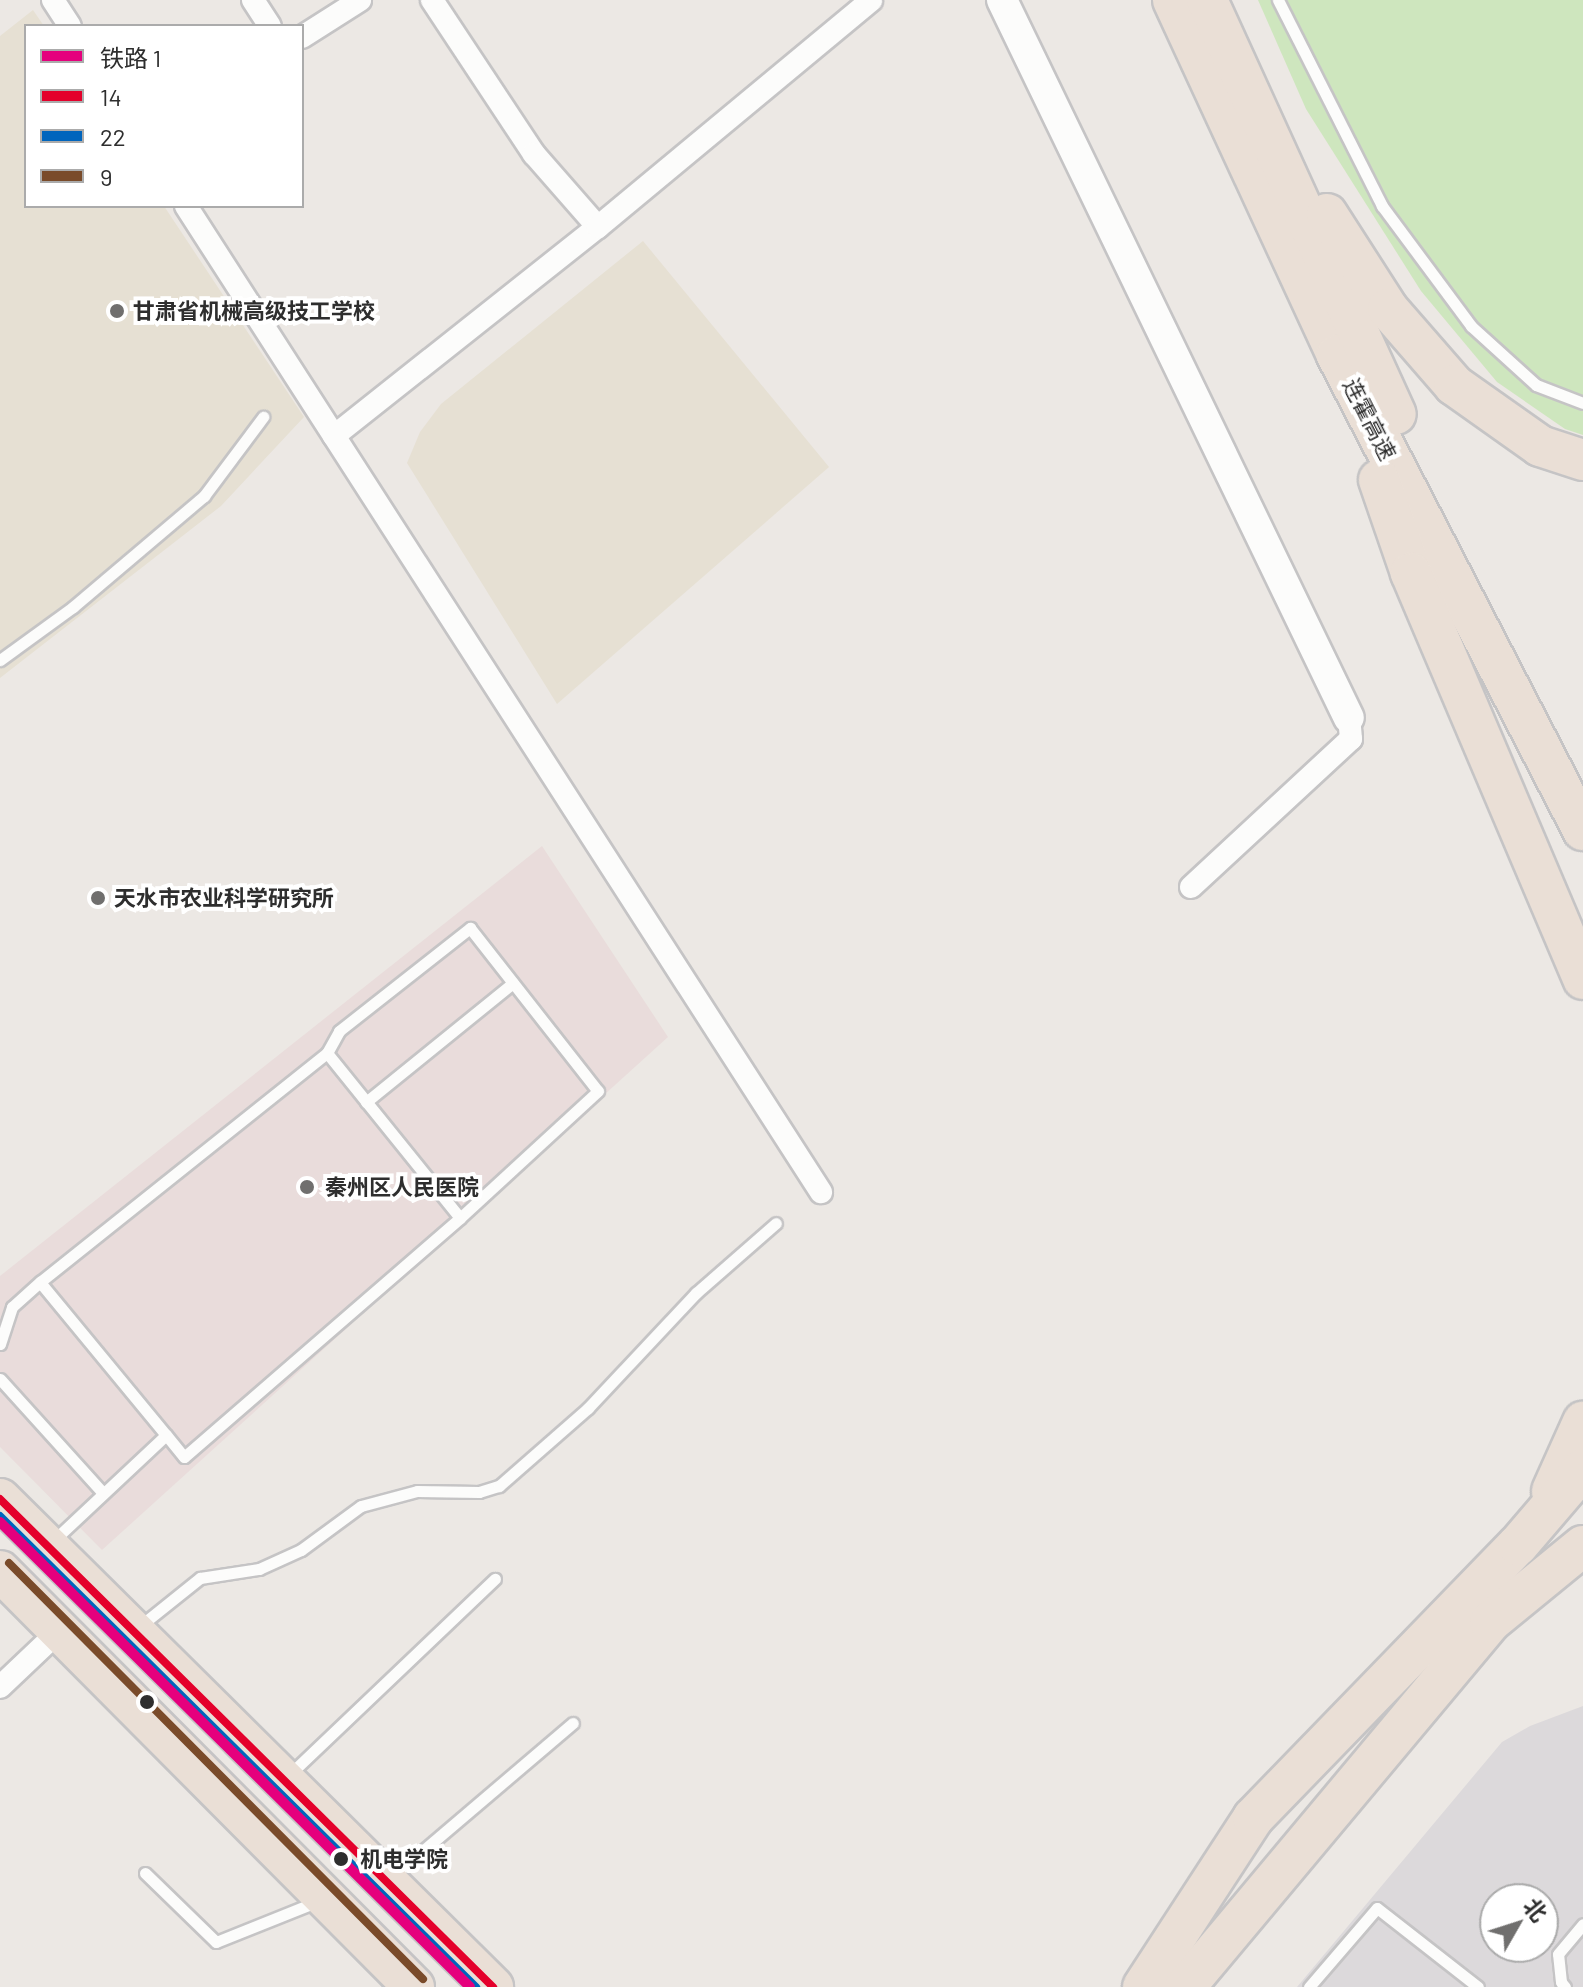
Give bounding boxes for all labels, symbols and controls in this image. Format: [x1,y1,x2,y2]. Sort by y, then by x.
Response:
legend [24,24,304,208]
text: 铁路 1 [100,43,161,72]
text: 14 [100,82,122,111]
text: 22 [100,122,126,151]
text: 9 [100,162,113,191]
place label: 甘肃省机械高级技工学校 [133,298,375,324]
marker: 甘肃省机械高级技工学校 [108,302,126,320]
street label: 连霍高速 [1338,374,1402,464]
place label: 天水市农业科学研究所 [114,885,334,911]
marker: 天水市农业科学研究所 [89,889,107,907]
place label: 秦州区人民医院 [325,1174,479,1200]
marker: 秦州区人民医院 [296,1176,318,1198]
unlabelled marker [139,1694,155,1710]
place label: 机电学院 [360,1846,448,1872]
marker: 机电学院 [329,1847,353,1871]
north arrow [1479,1883,1559,1963]
text: 北 [1519,1892,1553,1926]

